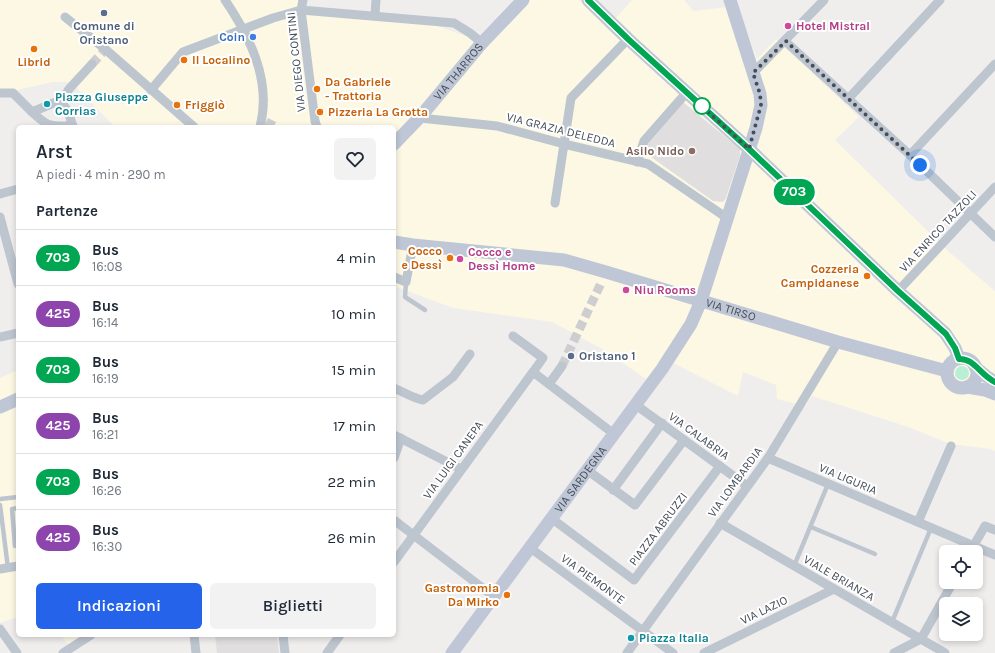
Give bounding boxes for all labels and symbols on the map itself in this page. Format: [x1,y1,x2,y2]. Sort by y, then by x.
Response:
marker: Comune di Oristano [99,8,109,18]
street label: VIA DIEGO CONTINI [284,11,308,113]
place label: Comune di Oristano [73,19,135,47]
place label: Hotel Mistral [796,19,870,33]
marker: Hotel Mistral [783,21,793,31]
place label: Coin [219,30,245,44]
marker: Coin [248,32,258,42]
street label: VIA THARROS [430,40,486,103]
marker: Librid [29,44,39,54]
place label: Il Localino [192,53,251,67]
place label: Librid [17,55,51,69]
marker: Il Localino [179,55,189,65]
place label: Da Gabriele - Trattoria [325,75,391,103]
marker: Da Gabriele - Trattoria [312,84,322,94]
place label: Piazza Giuseppe Corrias [55,90,148,118]
unlabelled marker [693,97,711,115]
place label: Friggiò [185,98,225,112]
marker: Piazza Giuseppe Corrias [42,99,52,109]
marker: Friggiò [172,100,182,110]
place label: Pizzeria La Grotta [328,105,428,119]
marker: Pizzeria La Grotta [315,107,325,117]
street label: VIA GRAZIA DELEDDA [505,110,617,150]
place label: Asilo Nido [626,144,684,158]
marker: Asilo Nido [687,146,697,156]
your location [910,155,930,175]
line badge: 703 [771,179,817,205]
street label: VIA ENRICO TAZZOLI [896,187,980,275]
place label: Cocco e Dessì [401,244,442,272]
place label: Cocco e Dessì Home [468,245,535,273]
marker: Cocco e Dessì [445,253,455,263]
marker: Cocco e Dessì Home [455,254,465,264]
place label: Cozzeria Campidanese [781,262,859,290]
marker: Cozzeria Campidanese [862,271,872,281]
place label: Niu Rooms [634,283,696,297]
marker: Niu Rooms [621,285,631,295]
street label: VIA TIRSO [704,295,758,324]
place label: Oristano 1 [579,349,636,363]
marker: Oristano 1 [566,351,576,361]
street label: VIA CALABRIA [666,409,732,463]
street label: VIA LUIGI CANEPA [420,418,486,502]
street label: VIA SARDEGNA [551,443,610,515]
street label: VIA LOMBARDIA [705,444,765,520]
street label: VIA LIGURIA [817,460,879,498]
street label: PIAZZA ABRUZZI [626,490,690,568]
street label: VIA PIEMONTE [558,551,628,607]
street label: VIALE BRIANZA [801,552,877,604]
place label: Gastronomia Da Mirko [425,581,499,609]
marker: Gastronomia Da Mirko [502,590,512,600]
street label: VIA LAZIO [738,593,790,627]
place label: Piazza Italia [639,631,709,645]
marker: Piazza Italia [626,633,636,643]

